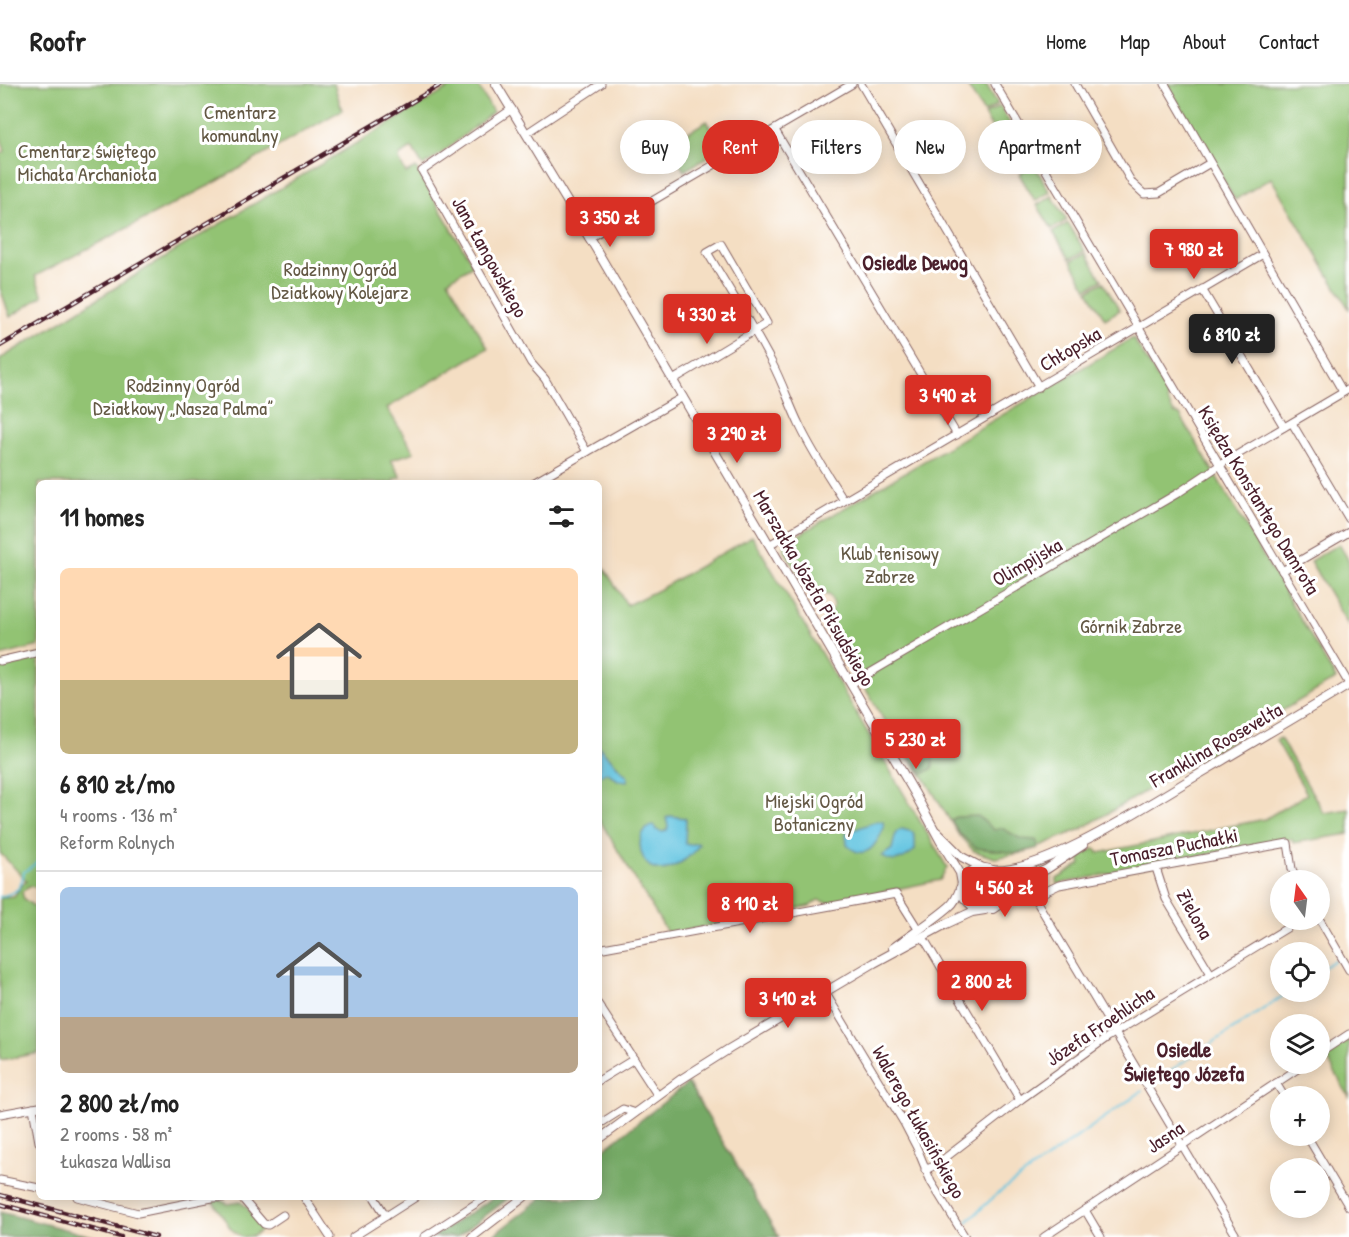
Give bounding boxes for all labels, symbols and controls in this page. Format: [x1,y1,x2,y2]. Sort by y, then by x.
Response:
text: Roofr [30,22,86,60]
text: Home [1046,27,1087,56]
text: Map [1120,27,1150,56]
text: About [1183,27,1226,56]
text: Contact [1259,27,1319,56]
park label: Cmentarz komunalny [201,98,279,148]
chip: Buy [620,120,690,174]
chip: Rent [702,120,779,174]
chip: Filters [791,120,882,174]
chip: New [894,120,966,174]
chip: Apartment [978,120,1102,174]
park label: Cmentarz świętego Michała Archanioła [18,137,157,187]
street label: Jana Łangowskiego [446,192,535,322]
pin: 3 350 zł [548,197,672,248]
text: 3 350 zł [580,203,640,230]
pin: 7 980 zł [1132,229,1256,280]
text: 7 980 zł [1164,235,1224,262]
district label: Osiedle Dewog [862,248,968,278]
park label: Rodzinny Ogród Działkowy Kolejarz [271,255,409,305]
pin: 4 330 zł [645,294,769,345]
text: 4 330 zł [677,300,737,327]
pin: 6 810 zł [1170,314,1294,365]
street label: Chłopska [1034,320,1106,378]
text: 6 810 zł [1203,320,1261,347]
park label: Rodzinny Ogród Działkowy „Nasza Palma” [93,371,273,421]
pin: 3 490 zł [886,375,1010,426]
text: 3 490 zł [919,381,977,408]
street label: Księdza Konstantego Damrota [1192,400,1327,600]
pin: 3 290 zł [675,413,799,464]
text: 3 290 zł [707,419,767,446]
street label: Marszałka Józefa Piłsudskiego [747,485,882,691]
text: 11 homes [60,499,144,534]
icon: filters [545,500,578,533]
street label: Olimpijska [987,531,1067,592]
park label: Klub tenisowy Zabrze [841,539,939,589]
icon: home [265,607,373,715]
park label: Górnik Zabrze [1080,612,1182,639]
street label: Franklina Roosevelta [1144,696,1287,794]
pin: 5 230 zł [854,719,978,770]
text: 5 230 zł [885,725,947,752]
text: 6 810 zł/mo [60,766,175,801]
park label: Miejski Ogród Botaniczny [765,787,863,837]
text: 4 rooms · 136 m² [60,801,177,828]
street label: Tomasza Puchałki [1108,821,1240,872]
text: Reform Rolnych [60,828,174,855]
pin: 4 560 zł [943,867,1067,918]
north arrow [1270,870,1330,930]
map controls [1270,870,1330,1218]
text: 4 560 zł [976,873,1034,900]
pin: 8 110 zł [688,883,812,934]
street label: Zielona [1171,884,1220,944]
text: 8 110 zł [721,889,779,916]
icon: home [265,926,373,1034]
button: locate [1270,942,1330,1002]
pin: 2 800 zł [920,961,1044,1012]
text: 2 800 zł [951,967,1013,994]
pin: 3 410 zł [726,978,850,1029]
street label: Józefa Froehlicha [1040,979,1159,1072]
text: 3 410 zł [759,984,817,1011]
button: layers [1270,1014,1330,1074]
district label: Osiedle Świętego Józefa [1124,1035,1245,1089]
street label: Walerego Łukasińskiego [866,1041,973,1203]
text: 2 800 zł/mo [60,1085,179,1120]
button: + [1270,1086,1330,1146]
street label: Jasna [1141,1114,1189,1159]
text: 2 rooms · 58 m² [60,1120,172,1147]
text: Łukasza Wallisa [60,1147,171,1174]
button: − [1270,1158,1330,1218]

